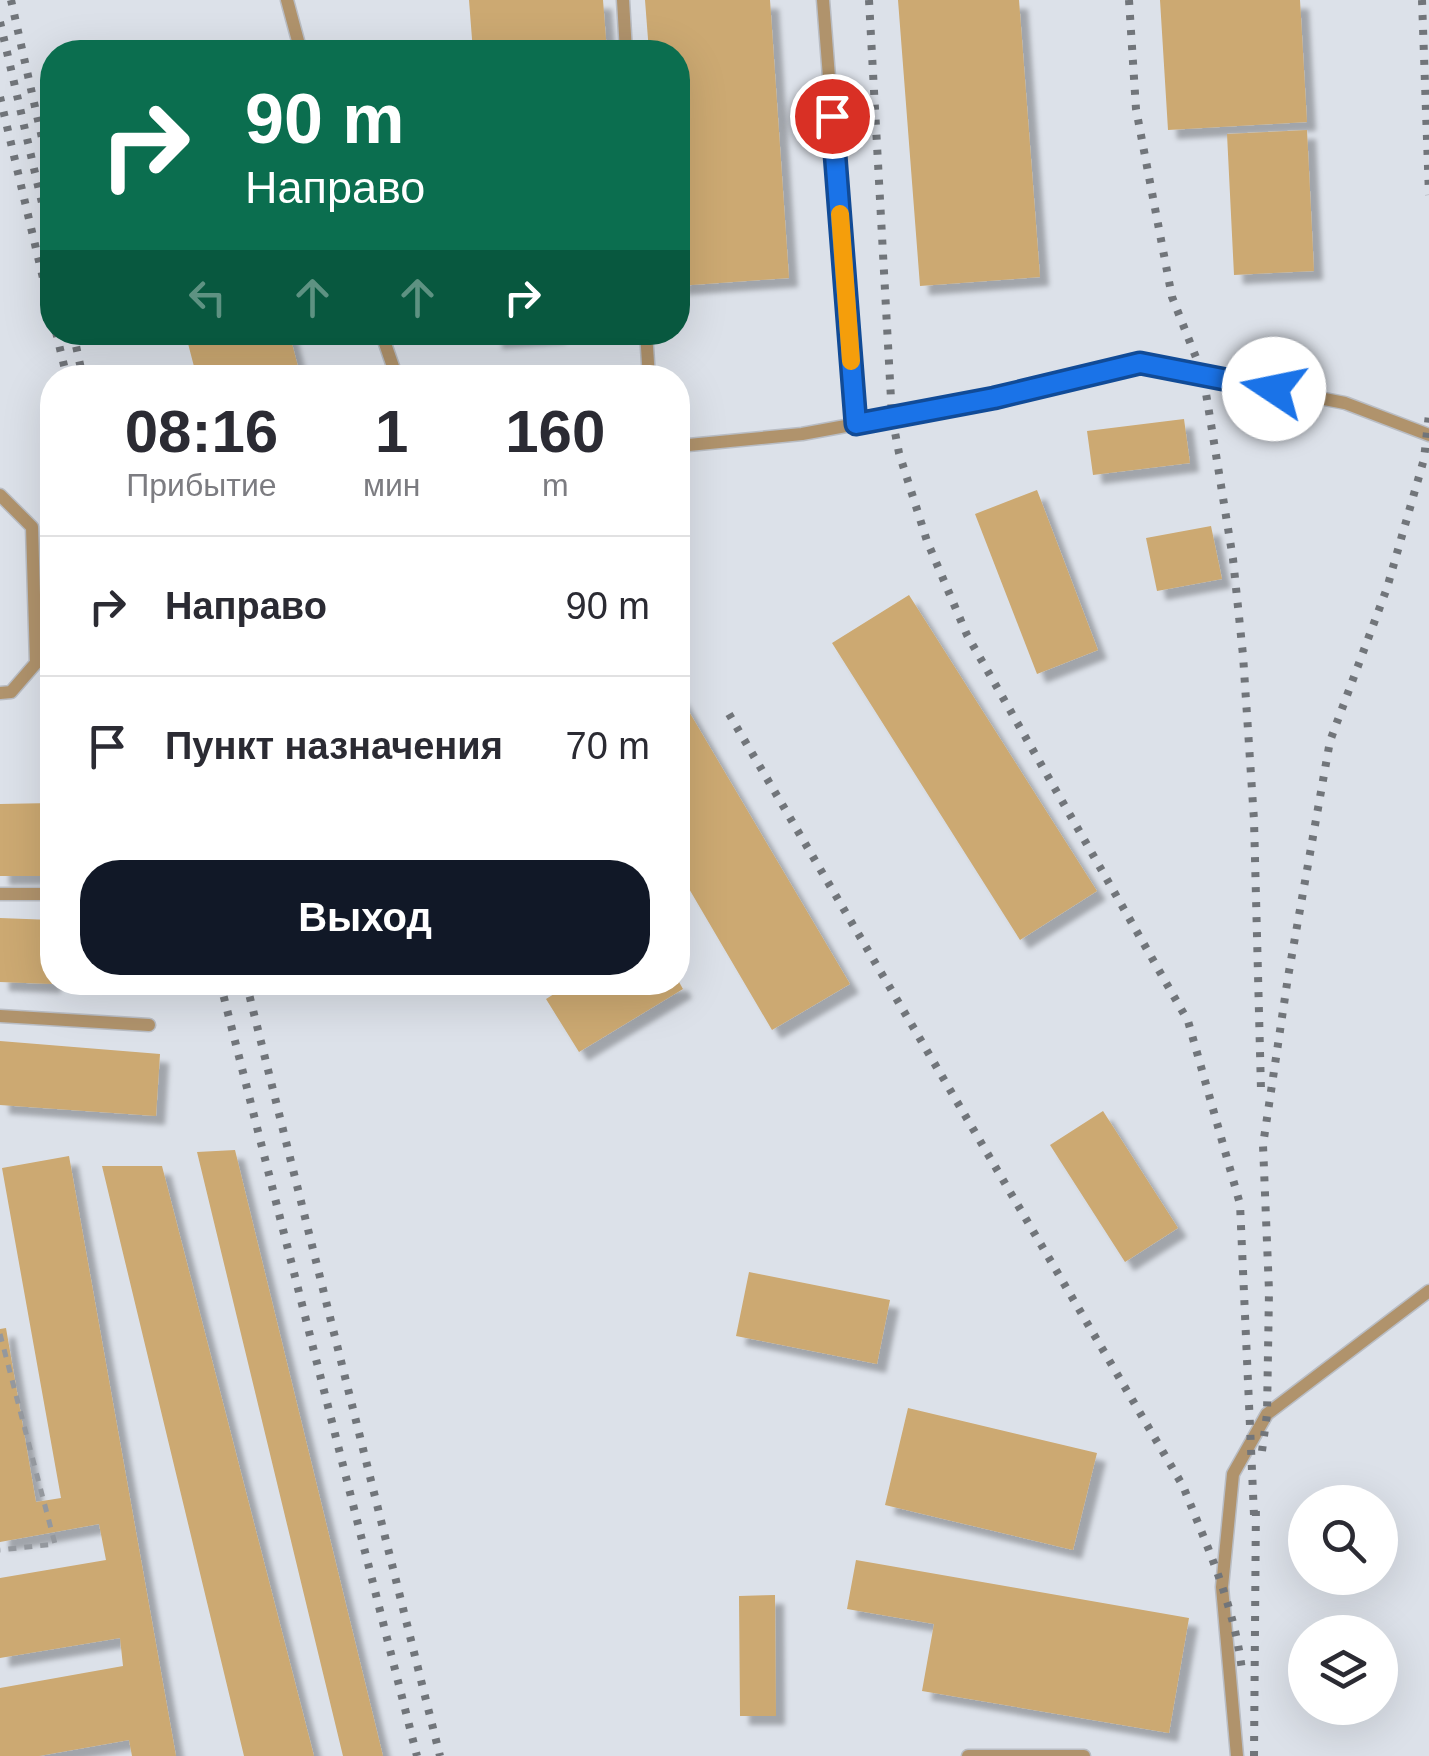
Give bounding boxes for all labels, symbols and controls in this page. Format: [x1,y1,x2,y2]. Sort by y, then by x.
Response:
pin [790,74,875,159]
icon: right [80,80,210,210]
text: 90 m [245,80,405,158]
icon: arrive [805,89,860,144]
text: Направо [245,162,425,213]
icon: left [180,270,235,325]
icon: ahead [285,270,340,325]
icon: ahead [390,270,445,325]
icon: right [495,270,550,325]
position arrow [1222,337,1326,441]
text: 08:16 [125,398,278,465]
text: 1 [375,398,408,465]
text: 160 [505,398,605,465]
text: Прибытие [126,467,277,503]
text: мин [363,467,420,503]
text: m [542,467,569,503]
icon: right [80,579,135,634]
text: Направо [165,585,327,627]
text: 90 m [566,585,650,627]
icon: arrive [80,719,135,774]
text: Пункт назначения [165,725,503,767]
text: 70 m [566,725,650,767]
button: Выход [80,860,650,975]
map controls [1288,1485,1398,1725]
button: search [1288,1485,1398,1595]
button: layers [1288,1615,1398,1725]

